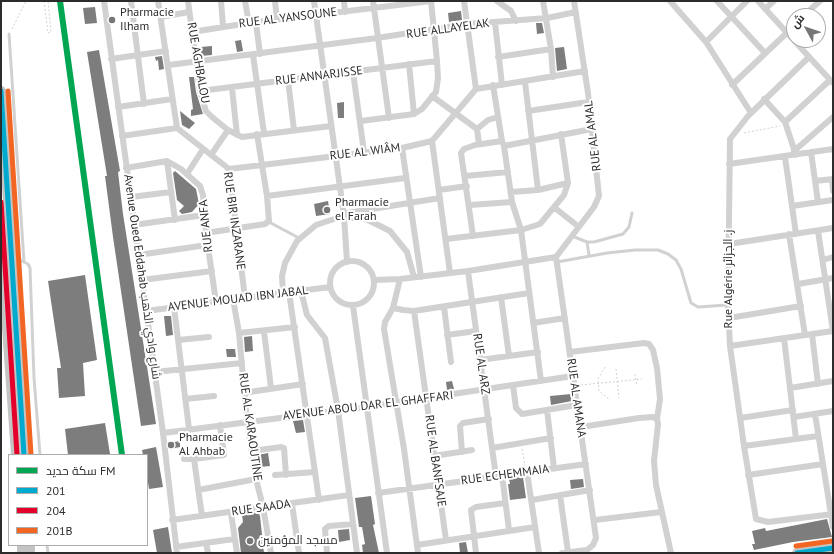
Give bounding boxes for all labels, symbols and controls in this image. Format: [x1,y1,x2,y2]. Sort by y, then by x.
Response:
street label: RUE AL YANSOUNE [238,5,338,31]
place label: Pharmacie Ilham [120,6,174,34]
north arrow [786,8,826,48]
text: ش [788,11,807,31]
marker: Pharmacie Ilham [107,15,117,25]
street label: RUE ALLAYELAK [405,16,491,42]
street label: RUE AGHBALOU [184,21,212,105]
street label: RUE ANNARJISSE [274,63,364,89]
street label: RUE AL AMAL [582,100,604,172]
street label: RUE AL WIÂM [329,141,401,163]
street label: RUE BIR INZARANE [220,171,248,271]
street label: Avenue Oued Eddahab شارع وادي الذهب [120,174,164,380]
place label: Pharmacie el Farah [335,196,389,224]
street label: RUE ANFA [196,199,216,253]
marker: Pharmacie el Farah [322,205,332,215]
street label: Rue Algérie ز. الجزائر [722,230,736,328]
street label: AVENUE MOUAD IBN JABAL [167,283,309,315]
street label: RUE AL ARZ [470,333,492,395]
street label: RUE AL AMANA [563,358,589,438]
street label: RUE AL KARAOUTINE [235,372,265,482]
street label: AVENUE ABOU DAR EL GHAFFARI [282,388,454,424]
street label: RUE AL BANFSAJE [421,414,449,508]
place label: Pharmacie Al Ahbab [179,431,233,459]
marker: Pharmacie Al Ahbab [166,440,176,450]
legend [8,454,148,546]
street label: RUE ECHEMMAIA [460,462,550,488]
text: سكة حديد FM [46,463,116,478]
text: 201 [46,483,66,498]
street label: RUE SAADA [230,497,292,519]
text: 204 [46,503,66,518]
text: 201B [46,523,73,538]
place label: مسجد المؤمنين [258,534,338,548]
marker: مسجد المؤمنين [245,536,255,546]

